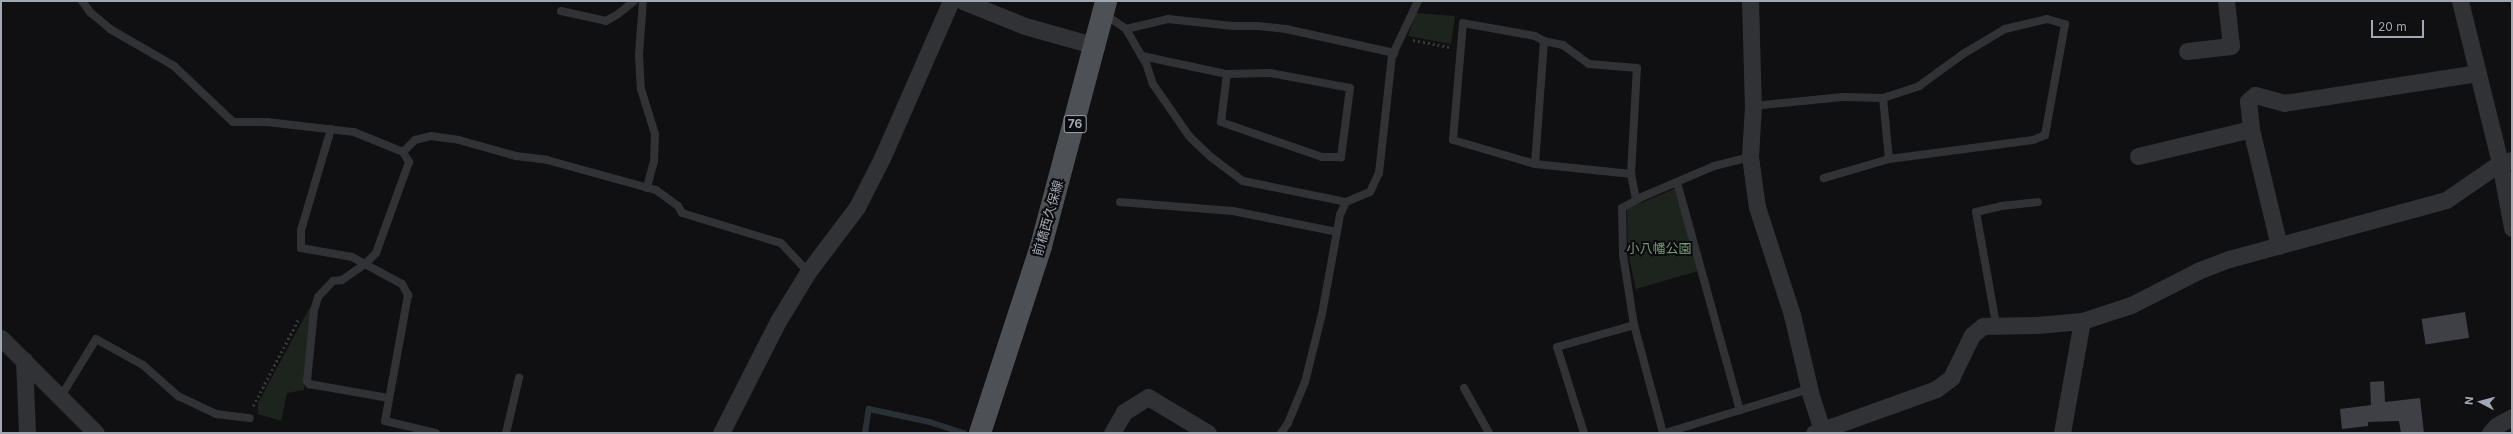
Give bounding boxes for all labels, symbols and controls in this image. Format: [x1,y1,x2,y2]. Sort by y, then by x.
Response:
scale bar [2373,12,2426,38]
text: 20 m [2378,19,2407,34]
road number: 76 [1063,114,1087,134]
street label: 前橋西久保線 [1030,178,1066,258]
park label: 小八幡公園 [1627,240,1691,256]
north arrow [2461,382,2501,422]
text: N [2462,396,2476,406]

